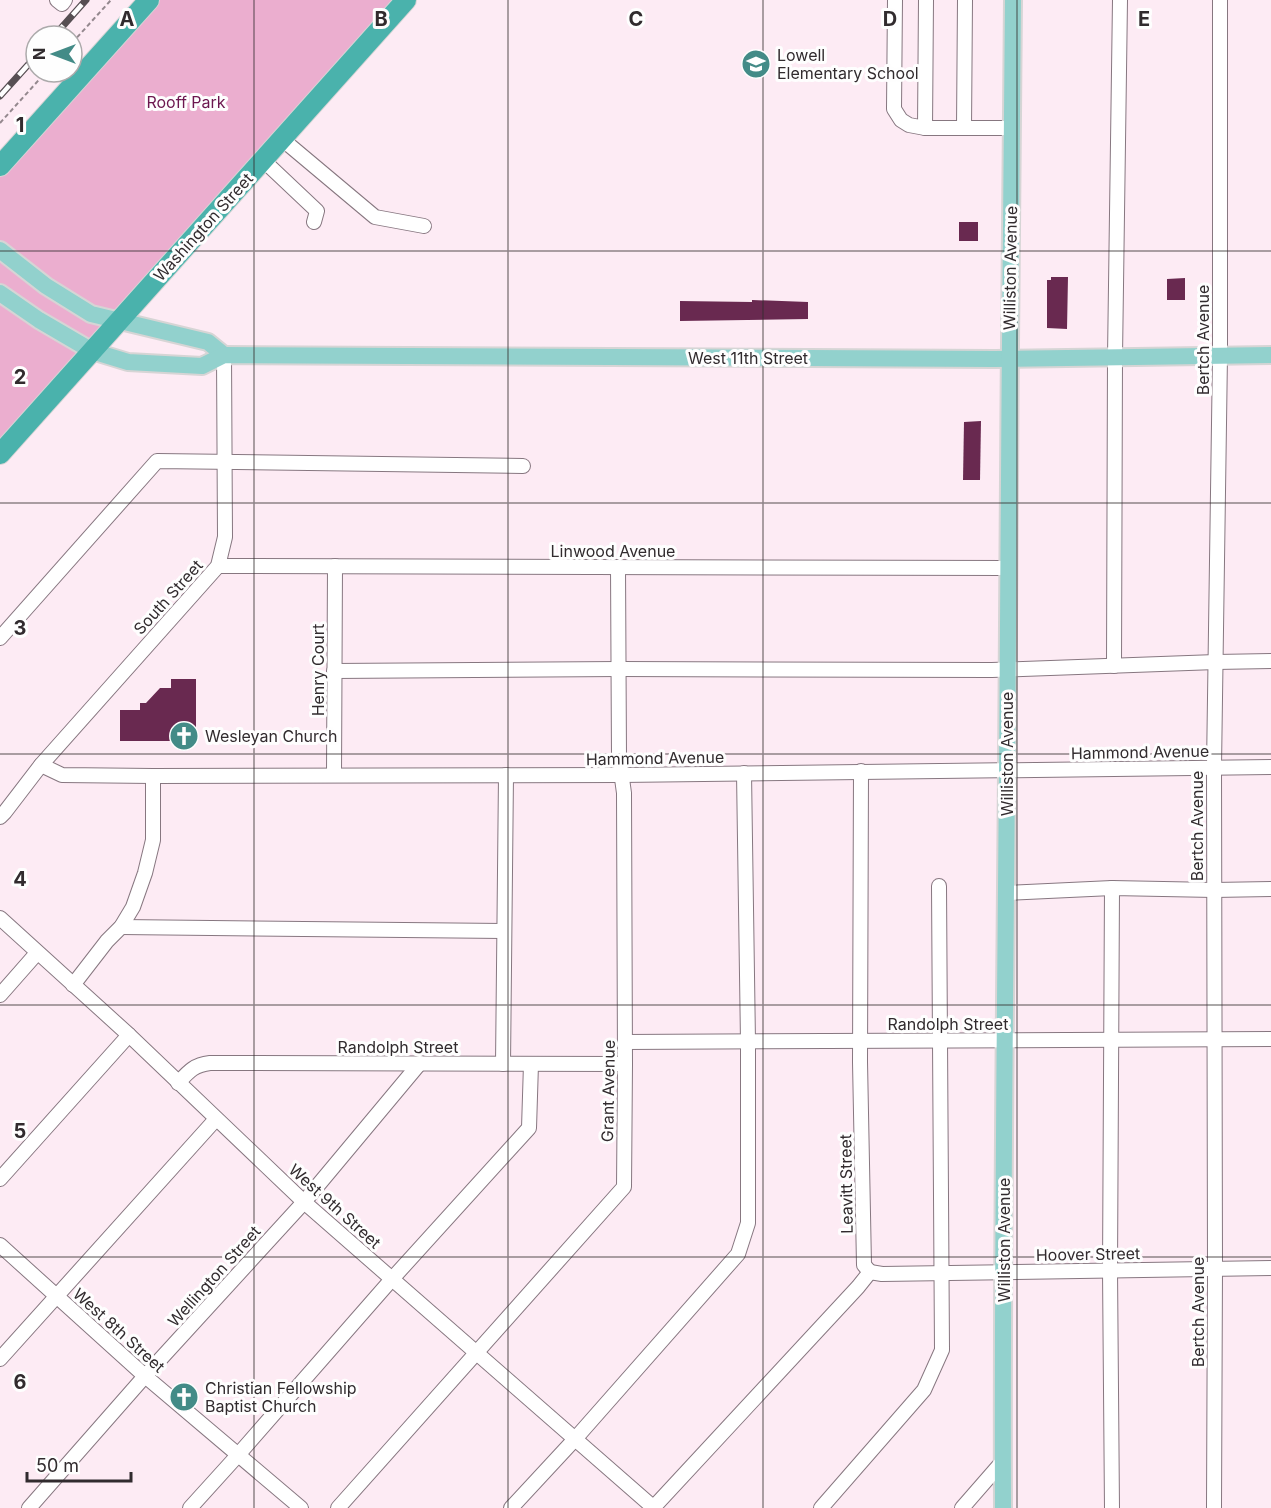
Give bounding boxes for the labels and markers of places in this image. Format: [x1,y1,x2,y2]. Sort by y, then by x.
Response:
place label: Lowell Elementary School [777,45,919,83]
school or university icon: Lowell Elementary School [740,48,772,80]
church icon: Wesleyan Church [168,720,200,752]
place label: Wesleyan Church [205,726,337,746]
place label: Christian Fellowship Baptist Church [205,1378,357,1416]
church icon: Christian Fellowship Baptist Church [168,1381,200,1413]

